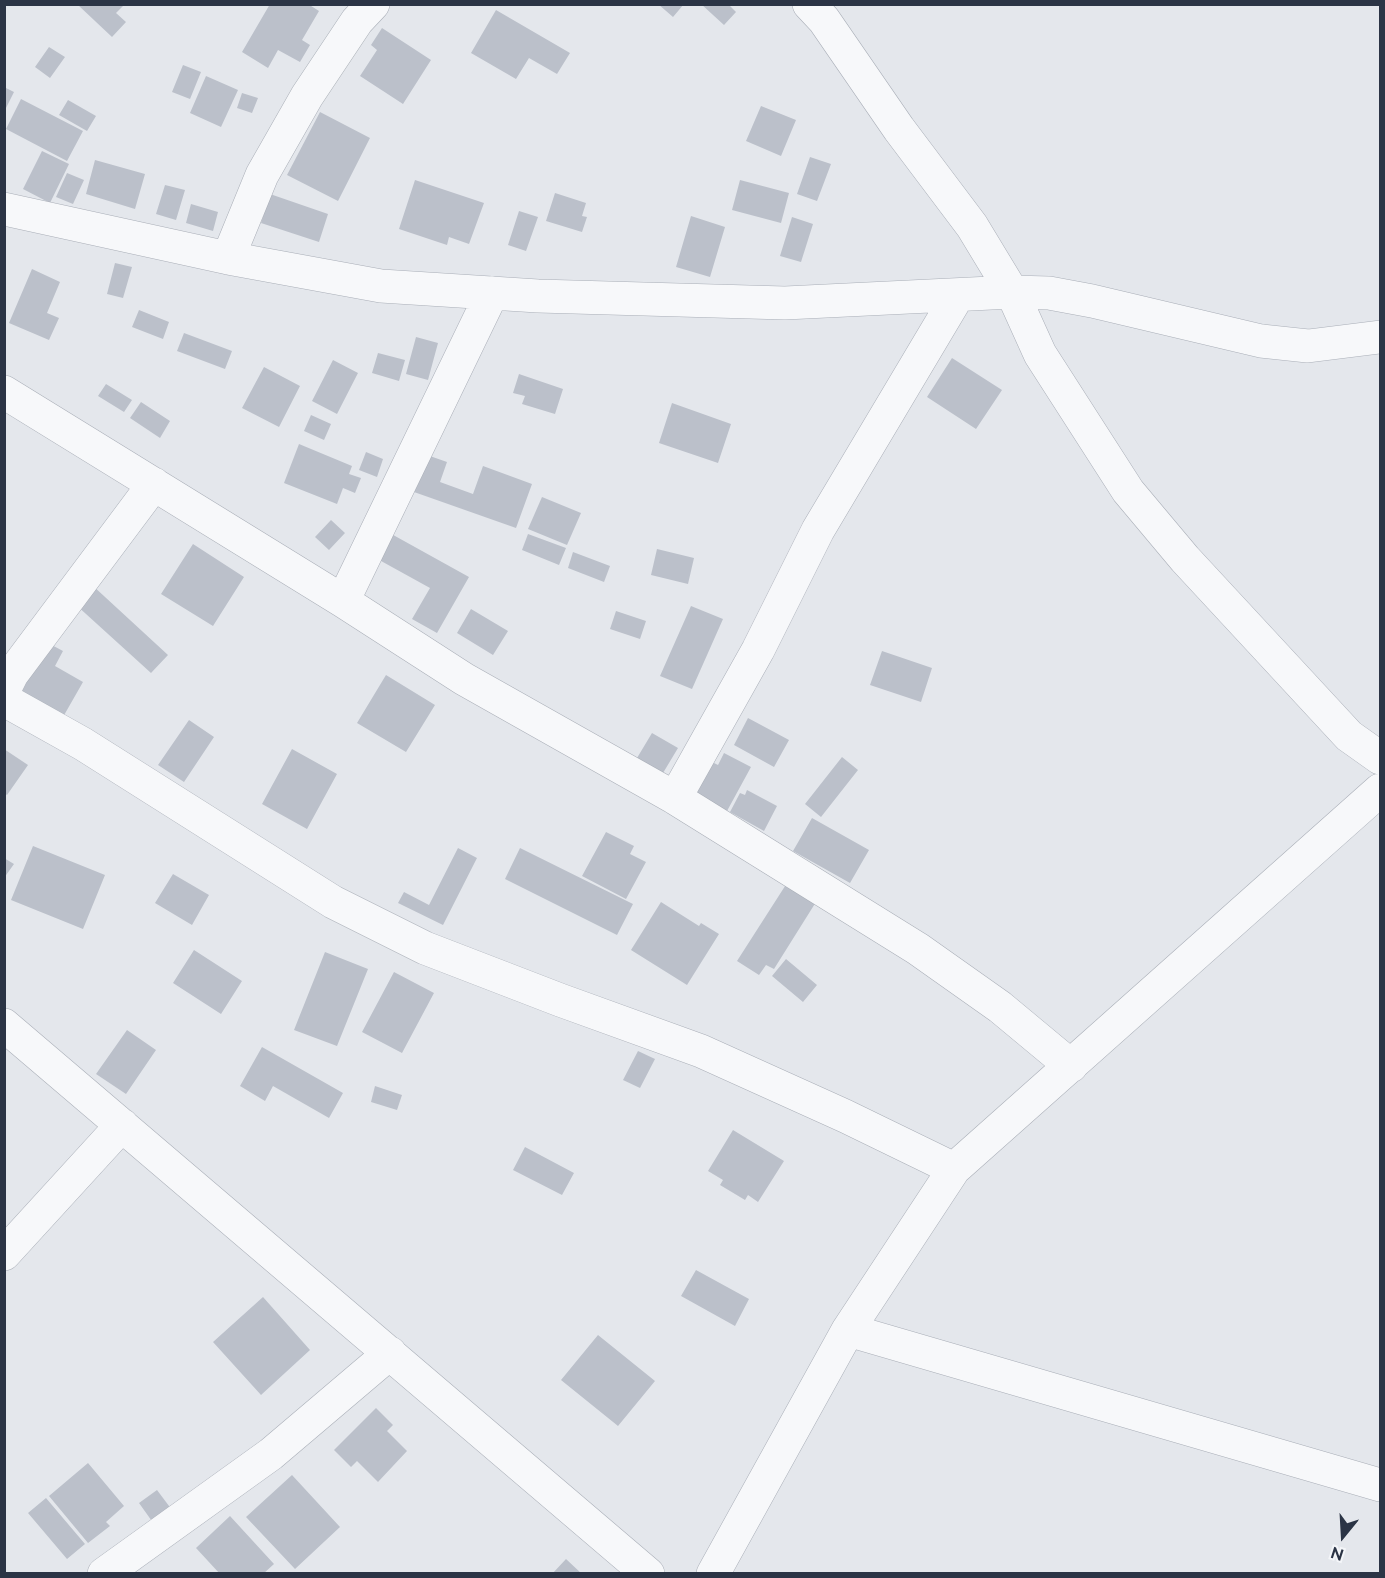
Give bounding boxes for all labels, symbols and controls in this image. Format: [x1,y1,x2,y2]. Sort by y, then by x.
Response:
north arrow [1313,1506,1373,1566]
text: N [1329,1543,1346,1565]

